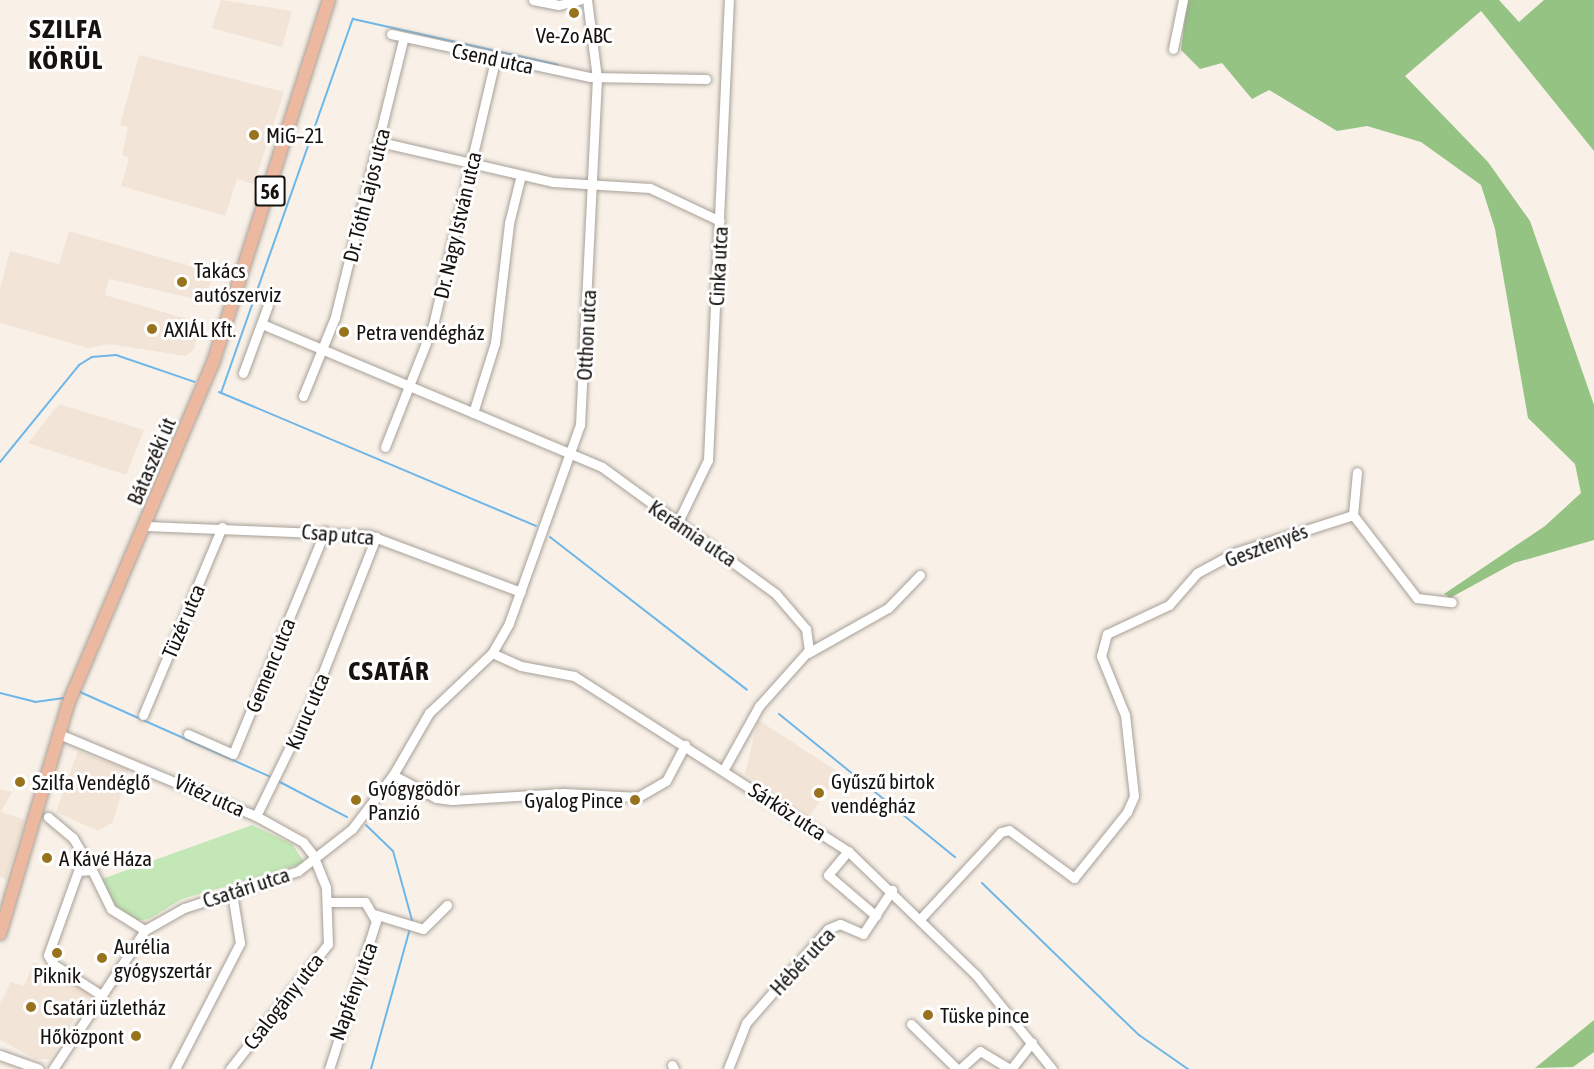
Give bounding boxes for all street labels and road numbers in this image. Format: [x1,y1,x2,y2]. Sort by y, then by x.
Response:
street label: Csend utca [450,37,536,79]
street label: Dr. Tóth Lajos utca [337,125,395,265]
street label: Dr. Nagy István utca [428,149,486,301]
road number: 56 [254,174,286,208]
street label: Cinka utca [703,225,733,307]
street label: Otthon utca [571,289,601,381]
street label: Bátaszéki út [121,414,181,508]
street label: Kerámia utca [644,494,742,572]
street label: Csap utca [301,518,375,550]
street label: Gesztenyés [1221,518,1311,572]
street label: Tüzér utca [156,580,210,662]
street label: Gemenc utca [240,614,300,716]
street label: Kuruc utca [280,669,334,753]
street label: Vitéz utca [171,768,249,822]
street label: Sárköz utca [745,777,831,845]
street label: Csatári utca [199,861,293,913]
street label: Hébér utca [764,922,840,1000]
street label: Napfény utca [324,938,382,1044]
street label: Csalogány utca [238,948,328,1054]

